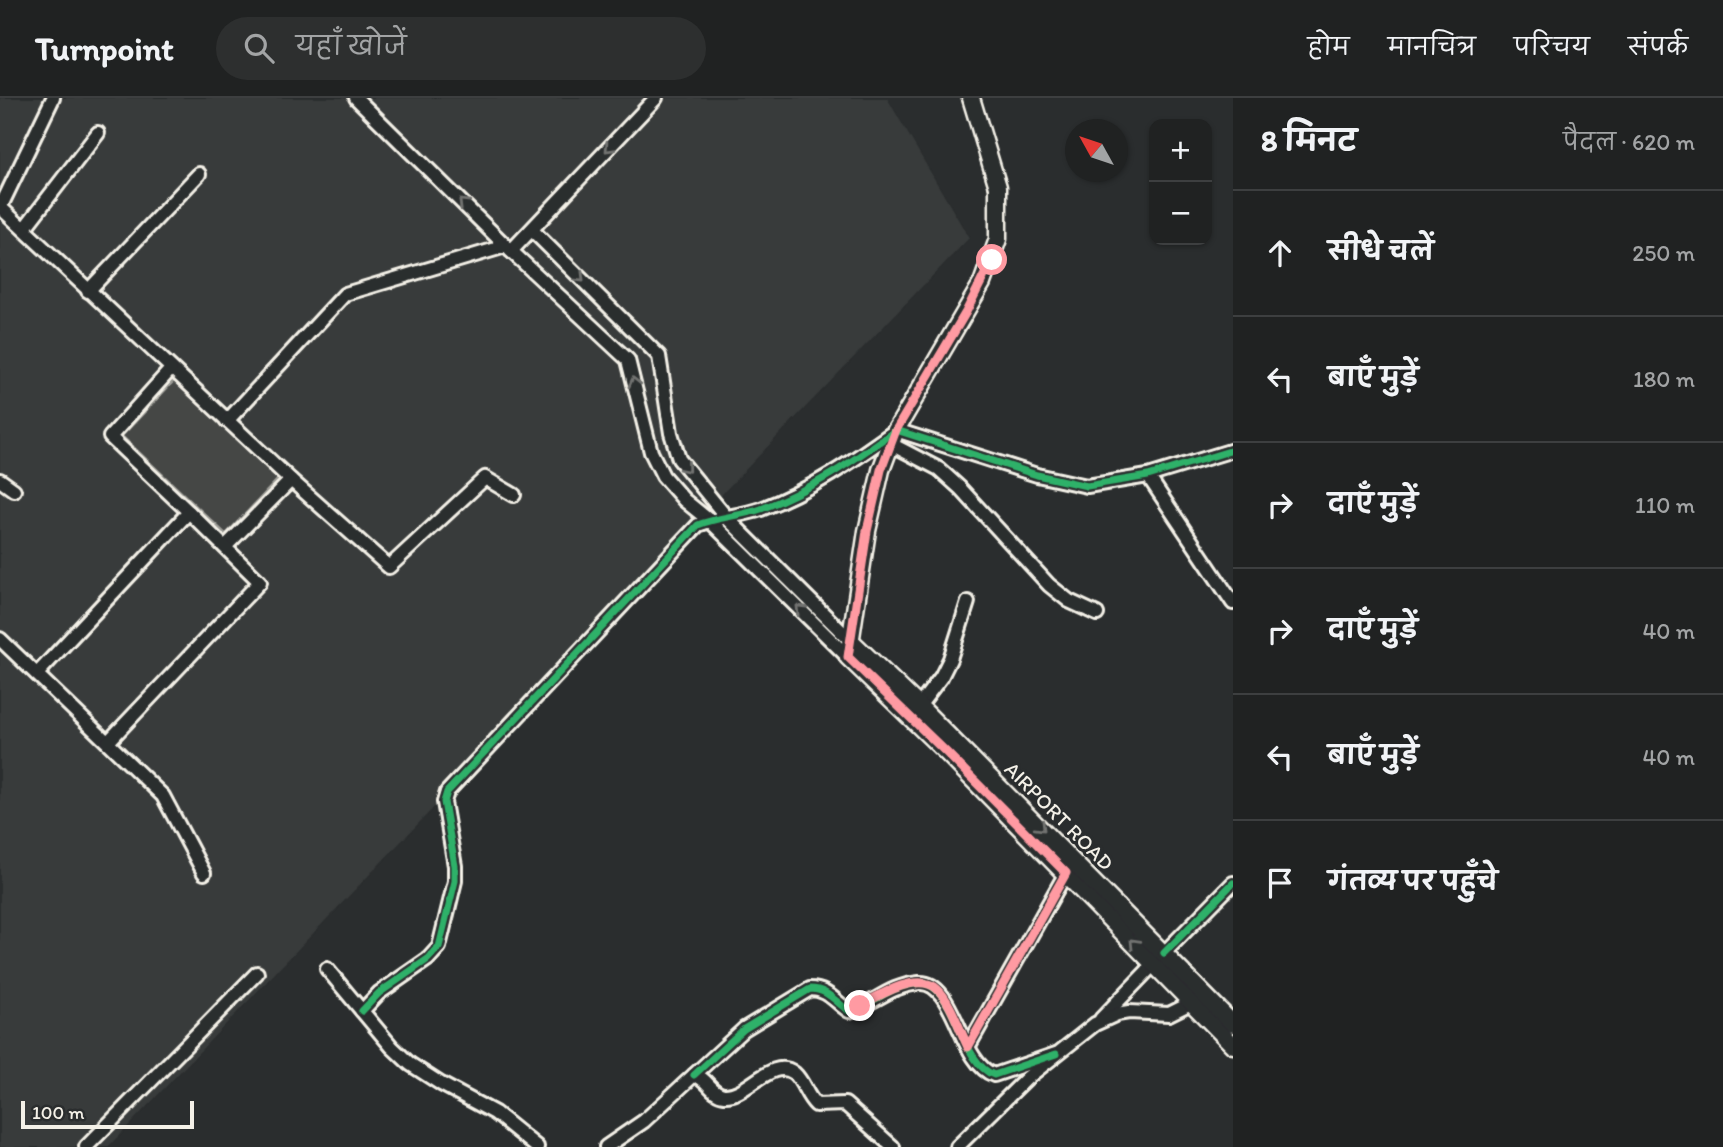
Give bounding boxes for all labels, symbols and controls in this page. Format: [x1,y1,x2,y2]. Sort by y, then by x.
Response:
search box [216,17,706,80]
text: Turnpoint [35,29,174,68]
icon: search [240,29,278,67]
text: यहाँ खोजें [296,30,407,62]
text: होम [1307,32,1350,61]
text: मानचित्र [1388,32,1476,61]
text: परिचय [1514,32,1590,61]
text: संपर्क [1628,32,1688,61]
north arrow [1065,119,1128,182]
map controls [1149,119,1212,245]
button: + [1149,119,1212,182]
text: 8 मिनट [1261,122,1357,159]
text: पैदल · 620 m [1563,128,1695,156]
one-way arrow [605,140,618,153]
button: − [1149,182,1212,245]
one-way arrow [458,199,471,212]
icon: ahead [1261,234,1299,272]
text: सीधे चलें [1328,235,1434,267]
text: 250 m [1632,239,1695,267]
route start [976,244,1007,275]
one-way arrow [572,270,585,283]
icon: left [1261,360,1299,398]
text: बाएँ मुड़ें [1328,361,1418,393]
text: 180 m [1633,365,1695,393]
one-way arrow [628,376,642,388]
one-way arrow [678,461,691,473]
icon: right [1261,486,1299,524]
text: दाएँ मुड़ें [1328,487,1418,519]
text: 110 m [1635,491,1695,519]
one-way arrow [795,605,808,618]
icon: right [1261,612,1299,650]
text: दाएँ मुड़ें [1328,613,1418,645]
text: 40 m [1642,617,1695,645]
icon: left [1261,738,1299,776]
text: बाएँ मुड़ें [1328,739,1418,771]
text: 40 m [1642,743,1695,771]
street label: AIRPORT ROAD [1000,756,1119,875]
one-way arrow [1032,819,1045,832]
icon: arrive [1261,864,1299,902]
text: गंतव्य पर पहुँचे [1328,865,1498,897]
one-way arrow [1130,938,1143,951]
route end [844,990,875,1021]
scale bar [21,1098,194,1130]
text: 100 m [32,1101,84,1124]

